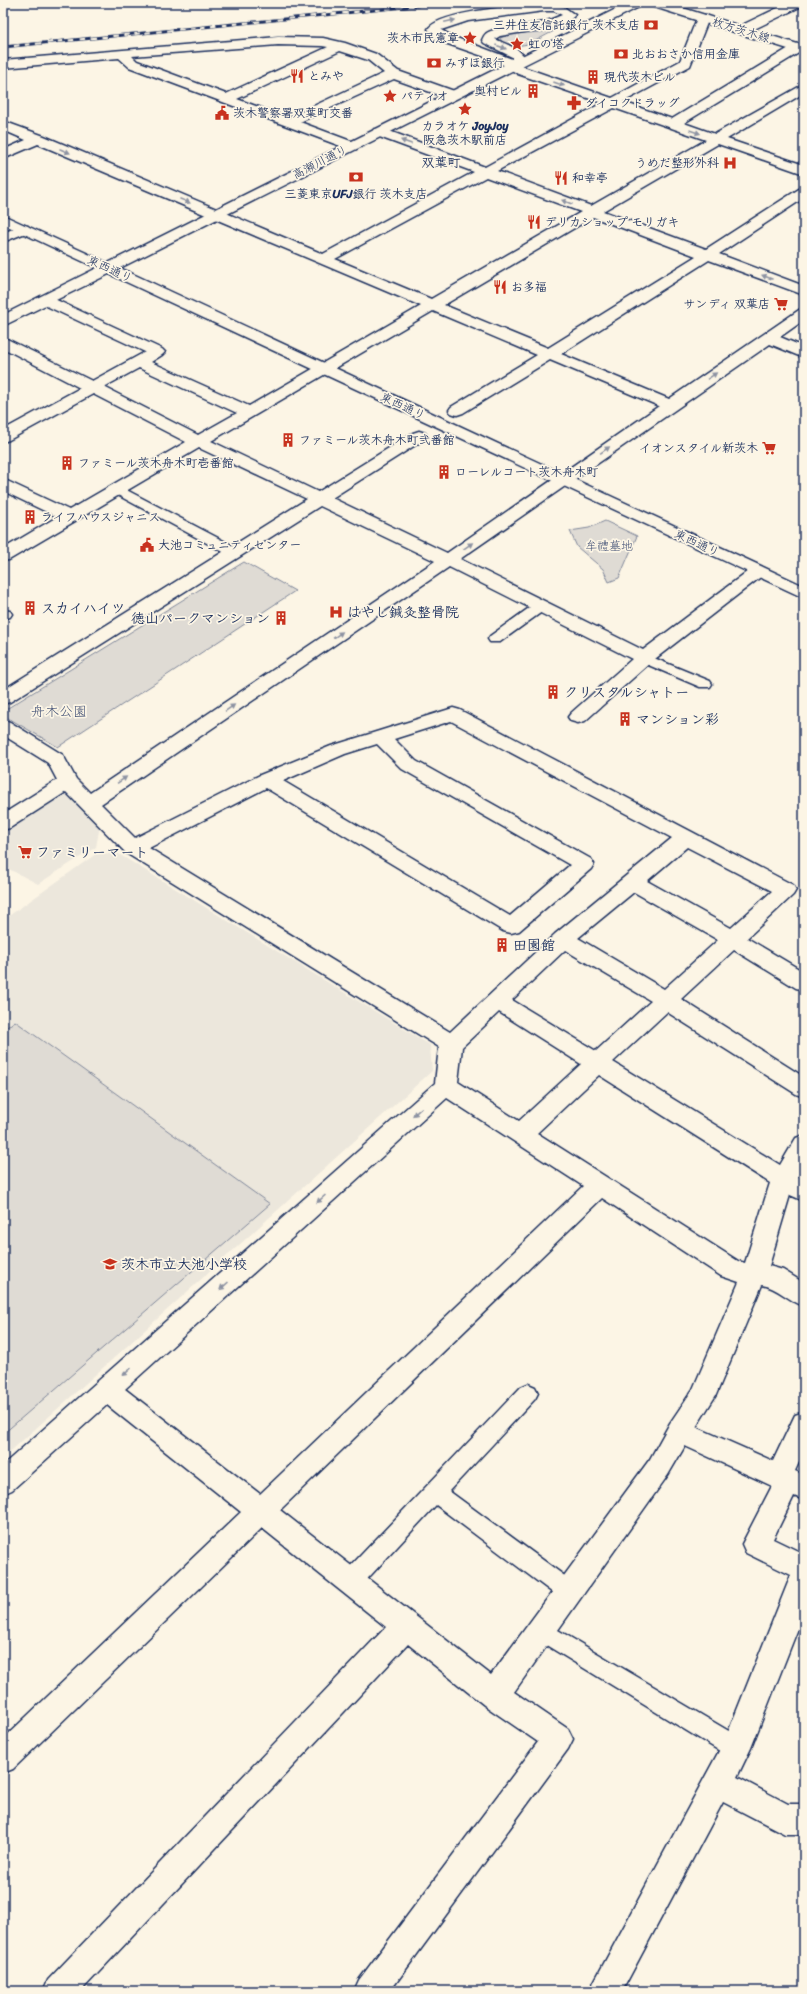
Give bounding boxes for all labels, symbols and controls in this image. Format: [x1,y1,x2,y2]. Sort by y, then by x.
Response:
street label: 枚方茨木線 [709,11,773,49]
place label: 三井住友信託銀行 茨木支店 [493,14,640,36]
bank icon: 三井住友信託銀行 茨木支店 [643,17,659,33]
one-way arrow [444,18,456,24]
place label: 茨木市民憲章 [387,27,459,49]
place icon: 茨木市民憲章 [462,30,478,46]
place label: 虹の塔 [528,33,564,55]
place icon: 虹の塔 [509,36,525,52]
place label: 北おおさか信用金庫 [632,43,740,65]
one-way arrow [495,44,507,50]
bank icon: 北おおさか信用金庫 [613,46,629,62]
place label: みずほ銀行 [445,52,505,74]
bank icon: みずほ銀行 [426,55,442,71]
place label: とみや [308,65,344,87]
place label: 現代茨木ビル [604,66,676,88]
restaurant icon: とみや [289,68,305,84]
building icon: 現代茨木ビル [585,69,601,85]
place label: 奥村ビル [474,80,522,102]
one-way arrow [554,81,566,87]
building icon: 奥村ビル [525,83,541,99]
place label: パティオ [401,85,448,107]
place icon: パティオ [382,88,398,104]
place label: ダイコクドラッグ [585,92,680,114]
pharmacy icon: ダイコクドラッグ [566,95,582,111]
place icon: カラオケ JoyJoy 阪急茨木駅前店 [457,101,473,117]
place label: 茨木警察署双葉町交番 [233,102,353,124]
public building icon: 茨木警察署双葉町交番 [214,105,230,121]
place label: カラオケ JoyJoy 阪急茨木駅前店 [421,115,509,151]
one-way arrow [690,129,702,135]
street label: 高瀬川通り [288,139,352,185]
one-way arrow [399,139,411,145]
one-way arrow [59,148,71,154]
district label: 双葉町 [421,151,461,174]
place label: うめだ整形外科 [635,152,719,174]
hospital icon: うめだ整形外科 [722,155,738,171]
place label: 和幸亭 [572,167,608,189]
bank icon: 三菱東京UFJ銀行 茨木支店 [348,169,364,185]
restaurant icon: 和幸亭 [553,170,569,186]
place label: 三菱東京UFJ銀行 茨木支店 [284,183,428,205]
one-way arrow [179,198,190,204]
one-way arrow [561,199,573,205]
place label: デリカショップ モリガキ [545,211,679,233]
restaurant icon: デリカショップ モリガキ [526,214,542,230]
street label: 東西通り [84,249,136,289]
one-way arrow [761,274,773,280]
place label: お多福 [511,276,547,298]
restaurant icon: お多福 [492,279,508,295]
place label: サンディ 双葉店 [683,293,770,315]
supermarket icon: サンディ 双葉店 [773,296,789,312]
one-way arrow [707,372,717,380]
street label: 東西通り [377,386,429,426]
place label: ファミール茨木舟木町弐番館 [299,429,455,451]
building icon: ファミール茨木舟木町弐番館 [280,432,296,448]
place label: イオンスタイル新茨木 [639,437,758,459]
supermarket icon: イオンスタイル新茨木 [761,440,777,456]
one-way arrow [600,446,610,454]
place label: ファミール茨木舟木町壱番館 [78,452,234,474]
building icon: ファミール茨木舟木町壱番館 [59,455,75,471]
place label: ローレルコート茨木舟木町 [455,461,598,483]
building icon: ローレルコート茨木舟木町 [436,464,452,480]
place label: ライフハウスジャニス [41,506,160,528]
building icon: ライフハウスジャニス [22,509,38,525]
street label: 東西通り [671,523,723,563]
place label: 大池コミュニティセンター [158,534,301,556]
park label: 牟禮墓地 [585,535,633,557]
public building icon: 大池コミュニティセンター [139,537,155,553]
one-way arrow [463,542,473,550]
place label: スカイハイツ [41,596,125,621]
building icon: スカイハイツ [22,600,38,616]
place label: はやし鍼灸整骨院 [347,600,459,625]
hospital icon: はやし鍼灸整骨院 [328,604,344,620]
place label: 徳山パークマンション [131,606,270,631]
building icon: 徳山パークマンション [273,610,289,626]
one-way arrow [332,631,343,639]
place label: クリスタルシャトー [564,680,689,705]
building icon: クリスタルシャトー [545,684,561,700]
park label: 舟木公園 [31,699,87,724]
one-way arrow [224,704,236,711]
place label: マンション彩 [636,707,719,732]
building icon: マンション彩 [617,711,633,727]
one-way arrow [117,776,127,784]
place label: ファミリーマート [36,840,149,865]
supermarket icon: ファミリーマート [17,844,33,860]
place label: 田園館 [513,933,555,958]
building icon: 田園館 [494,937,510,953]
one-way arrow [412,1107,422,1116]
one-way arrow [315,1194,326,1203]
place label: 茨木市立大池小学校 [121,1252,247,1277]
school or university icon: 茨木市立大池小学校 [102,1256,118,1272]
one-way arrow [219,1281,229,1290]
one-way arrow [122,1368,132,1377]

